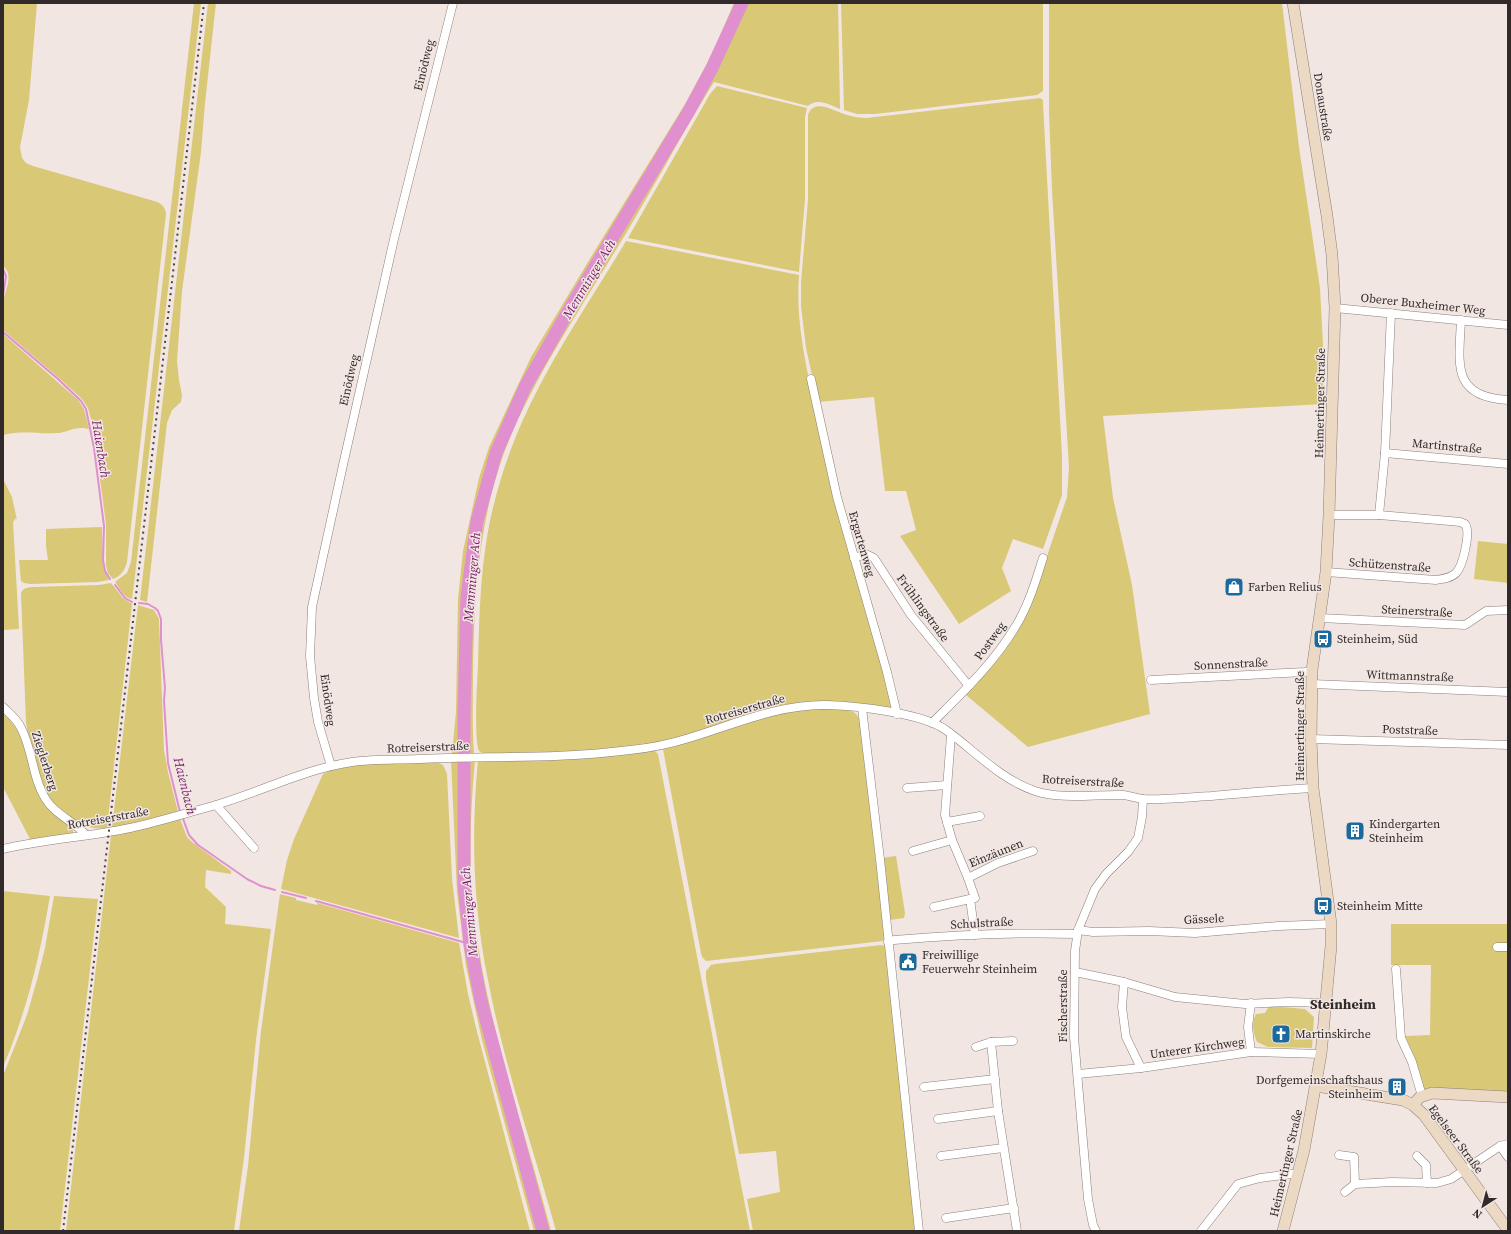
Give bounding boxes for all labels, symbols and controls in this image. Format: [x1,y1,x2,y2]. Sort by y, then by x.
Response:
street label: Einödweg [410,38,438,92]
street label: Donaustraße [1310,72,1336,142]
water label: Memminger Ach [558,236,619,323]
street label: Oberer Buxheimer Weg [1360,289,1486,319]
street label: Heimertinger Straße [1311,348,1329,458]
street label: Einödweg [335,353,363,407]
water label: Haienbach [88,418,114,479]
street label: Martinstraße [1411,435,1483,457]
street label: Ergartenweg [845,509,879,579]
water label: Memminger Ach [460,532,484,623]
street label: Schützenstraße [1348,554,1432,576]
street label: Frühlingstraße [893,571,953,645]
shop icon: Farben Relius [1223,576,1245,598]
place label: Farben Relius [1248,579,1322,595]
street label: Steinerstraße [1381,601,1453,621]
street label: Postweg [971,619,1009,663]
bus stop icon: Steinheim, Süd [1312,628,1334,650]
place label: Steinheim, Süd [1337,631,1418,647]
street label: Sonnenstraße [1194,654,1268,674]
street label: Wittmannstraße [1366,666,1454,686]
street label: Heimertinger Straße [1292,671,1308,781]
street label: Einödweg [316,673,340,727]
street label: Rotreiserstraße [703,690,787,728]
street label: Poststraße [1382,721,1438,739]
street label: Zieglerberg [28,729,62,793]
street label: Rotreiserstraße [387,738,469,756]
water label: Haienbach [169,755,200,816]
street label: Rotreiserstraße [1041,771,1125,791]
street label: Rotreiserstraße [66,803,150,833]
place label: Kindergarten Steinheim [1369,816,1440,846]
building icon: Kindergarten Steinheim [1344,820,1366,842]
street label: Einzäunen [966,835,1026,871]
water label: Memminger Ach [457,867,481,958]
bus stop icon: Steinheim Mitte [1312,895,1334,917]
place label: Steinheim Mitte [1337,898,1423,914]
street label: Gässele [1183,910,1225,928]
street label: Schulstraße [950,913,1014,933]
place label: Freiwillige Feuerwehr Steinheim [922,947,1038,977]
public building icon: Freiwillige Feuerwehr Steinheim [897,951,919,973]
street label: Fischerstraße [1055,970,1071,1043]
district label: Steinheim [1310,994,1376,1014]
church icon: Martinskirche [1270,1023,1292,1045]
place label: Martinskirche [1295,1026,1371,1042]
street label: Unterer Kirchweg [1149,1033,1245,1063]
place label: Dorfgemeinschaftshaus Steinheim [1256,1072,1383,1102]
building icon: Dorfgemeinschaftshaus Steinheim [1386,1076,1408,1098]
street label: Egelseer Straße [1425,1101,1487,1177]
street label: Heimertinger Straße [1266,1108,1306,1218]
north arrow [1463,1186,1503,1226]
text: N [1470,1205,1485,1222]

